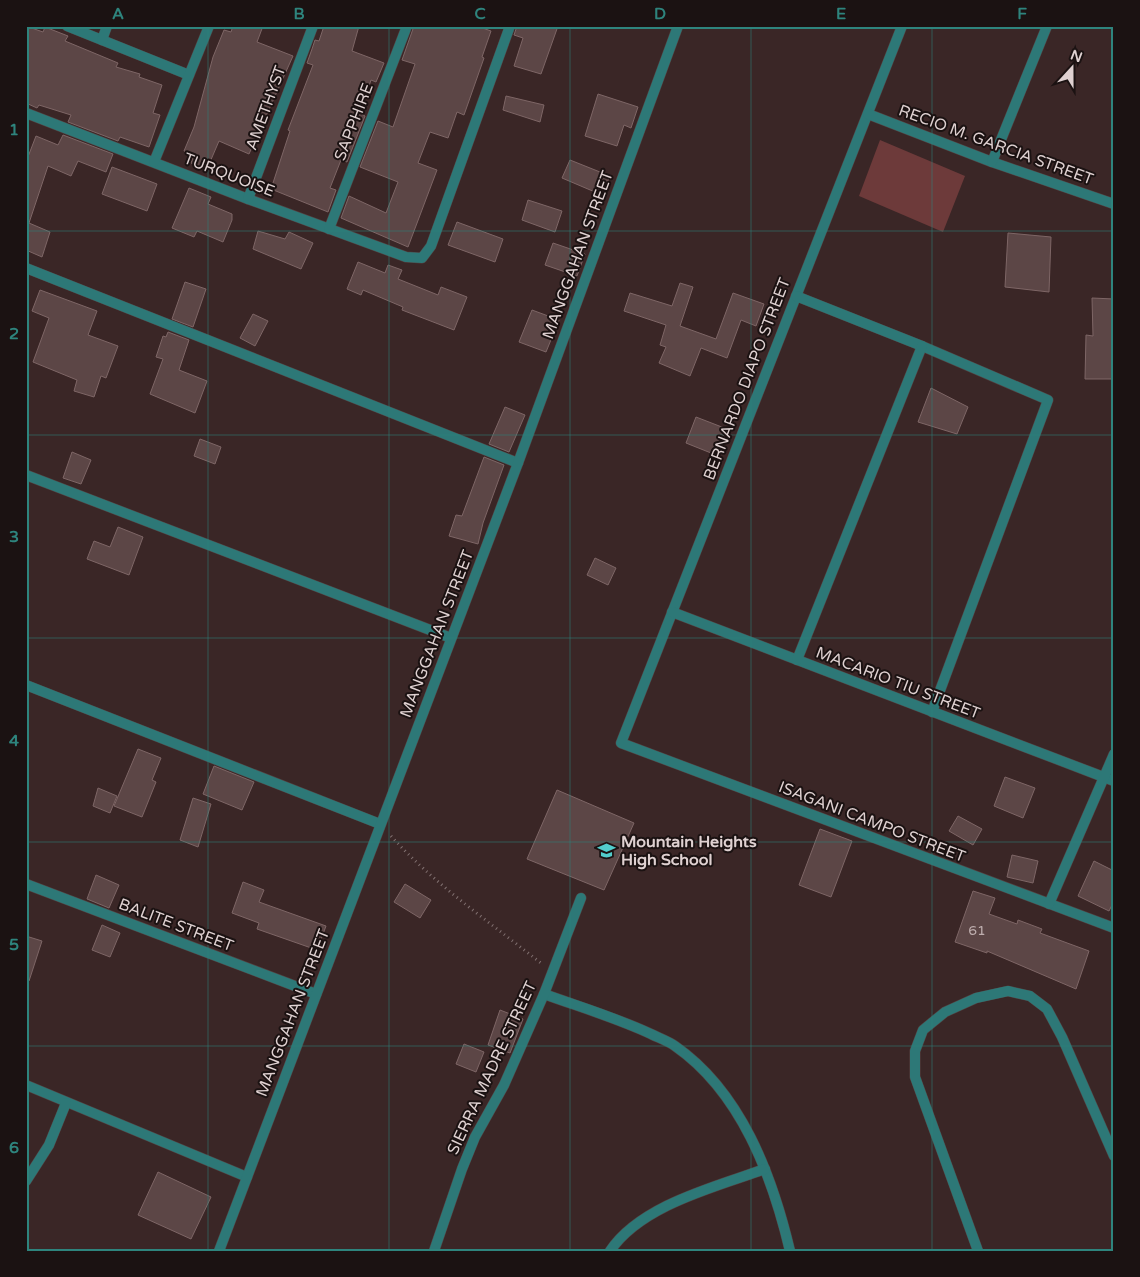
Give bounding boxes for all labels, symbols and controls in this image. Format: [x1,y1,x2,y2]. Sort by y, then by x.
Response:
text: A [112,4,124,24]
text: B [293,4,305,24]
text: C [474,4,486,24]
text: D [654,4,666,24]
text: E [836,4,846,24]
text: F [1017,4,1027,24]
north arrow [1048,42,1098,92]
text: N [1068,46,1085,66]
street label: AMETHYST [241,63,291,153]
street label: SAPPHIRE [330,80,378,164]
street label: RECIO M. GARCIA STREET [896,100,1096,190]
text: 1 [9,120,19,140]
street label: TURQUOISE [181,148,277,202]
street label: MANGGAHAN STREET [538,168,618,342]
street label: BERNARDO DIAPO STREET [699,275,795,483]
text: 2 [9,324,19,344]
text: 3 [9,527,19,547]
street label: MANGGAHAN STREET [396,547,478,721]
street label: MACARIO TIU STREET [813,642,983,724]
text: 4 [9,731,19,751]
street label: ISAGANI CAMPO STREET [776,777,969,867]
place label: Mountain Heights High School [621,832,757,870]
school or university icon: Mountain Heights High School [597,841,617,861]
street label: BALITE STREET [116,894,237,956]
house number: 61 [968,922,986,939]
street label: MANGGAHAN STREET [252,926,334,1100]
text: 5 [9,935,19,955]
street label: SIERRA MADRE STREET [443,978,541,1158]
text: 6 [9,1138,19,1158]

